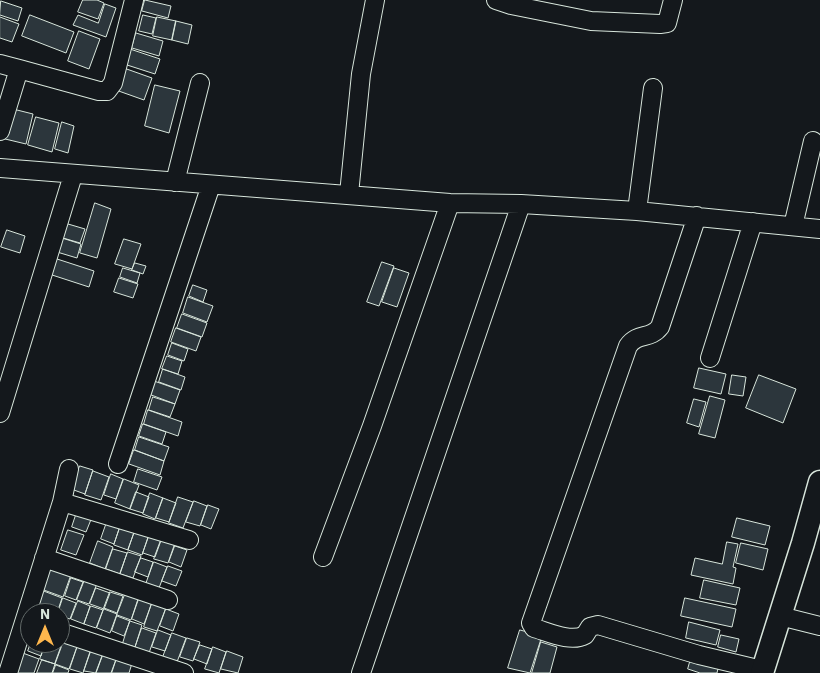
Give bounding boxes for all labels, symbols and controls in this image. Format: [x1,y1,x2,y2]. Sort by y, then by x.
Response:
north arrow [20,603,70,653]
text: N [40,605,50,623]

